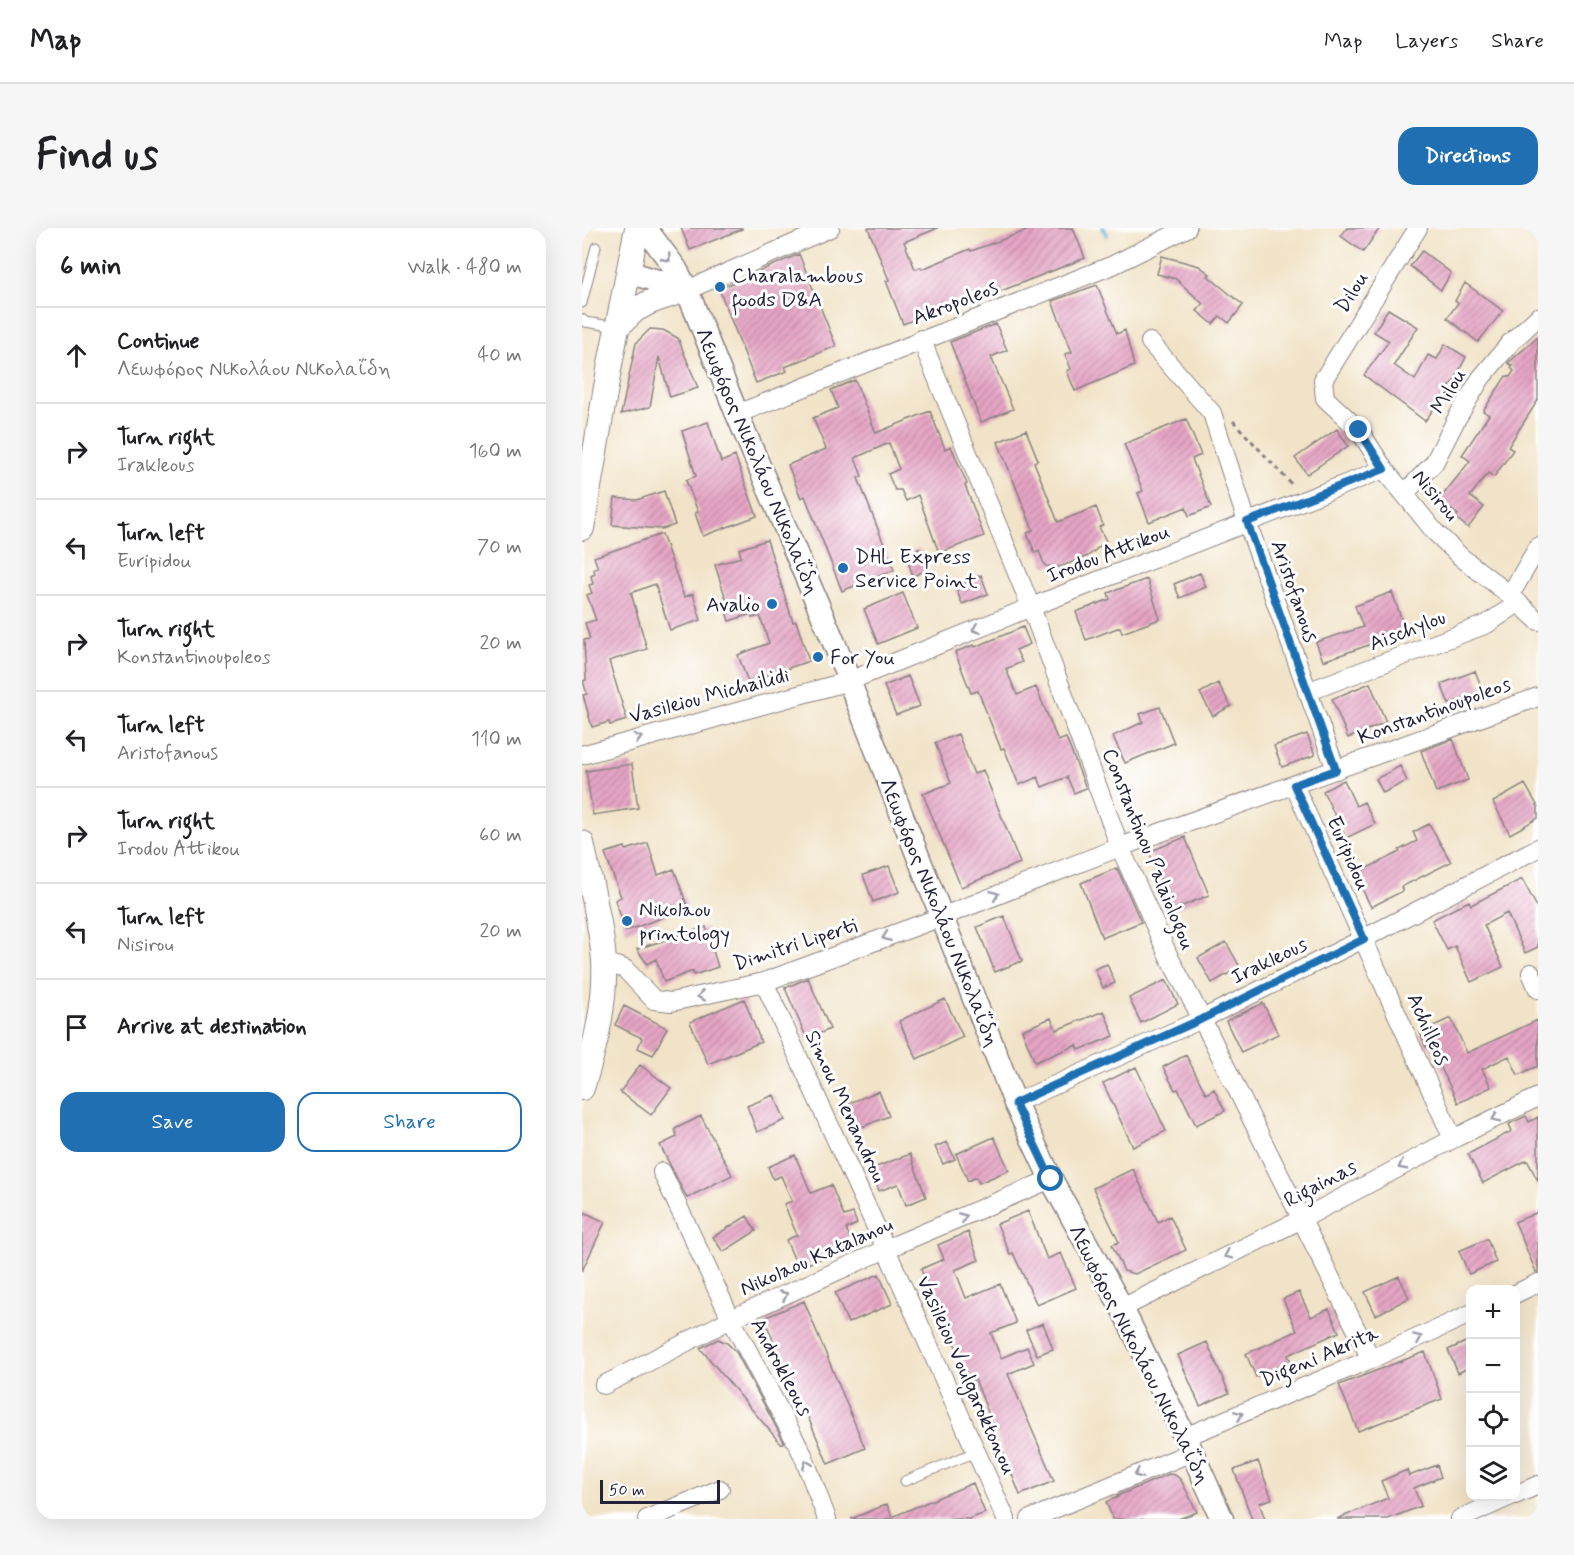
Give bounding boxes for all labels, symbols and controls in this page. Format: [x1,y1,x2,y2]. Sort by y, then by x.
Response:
text: Map [30,23,81,60]
text: Map [1324,27,1362,55]
text: Layers [1395,27,1458,55]
text: Share [1491,27,1544,55]
button: Directions [1398,127,1538,185]
text: Find us [36,129,158,184]
text: 6 min [60,250,122,284]
one-way arrow [660,252,671,263]
text: Walk · 480 m [407,254,522,281]
place label: Charalambous foods D&A [732,262,863,316]
street label: Dilou [1328,266,1375,319]
street label: Akropoleos [908,274,1002,332]
marker: Charalambous foods D&A [713,280,727,294]
street label: Λεωφόρος Νικολάου Νικολαΐδη [688,324,826,599]
text: Continue [117,328,199,356]
icon: ahead [60,339,93,372]
text: 40 m [478,342,522,369]
text: Λεωφόρος Νικολάου Νικολαΐδη [117,356,391,383]
street label: Milou [1424,364,1473,419]
route end [1345,416,1371,442]
text: Turn right [117,424,215,452]
icon: right [60,435,93,468]
text: 160 m [469,438,522,465]
text: Irakleous [117,452,195,479]
street label: Nisirou [1405,464,1465,527]
street label: Irodou Attikou [1043,518,1174,590]
text: Turn left [117,520,205,548]
icon: left [60,531,93,564]
text: 70 m [477,534,522,561]
street label: Aristofanous [1264,537,1325,646]
place label: DHL Express Service Point [855,543,978,595]
text: Euripidou [117,548,192,575]
marker: DHL Express Service Point [836,561,850,575]
place label: Avalio [706,591,760,619]
marker: Avalio [765,597,779,611]
street label: Aischylou [1365,604,1450,658]
text: Turn right [117,616,215,644]
one-way arrow [972,622,983,634]
icon: right [60,627,93,660]
text: 20 m [479,630,522,657]
text: Konstantinoupoleos [117,644,270,671]
place label: For You [830,644,895,672]
marker: For You [811,650,825,664]
street label: Vasileiou Michailidi [626,661,793,731]
street label: Konstantinoupoleos [1354,670,1515,752]
text: Turn left [117,712,205,740]
icon: left [60,723,93,756]
text: 110 m [471,726,522,753]
one-way arrow [632,733,643,745]
text: Aristofanous [117,740,218,767]
street label: Constantinou Palaiologou [1093,744,1201,955]
street label: Λεωφόρος Νικολάου Νικολαΐδη [872,774,1006,1051]
text: Turn right [117,808,215,836]
street label: Euripidou [1319,812,1377,895]
icon: right [60,819,93,852]
text: 60 m [479,822,522,849]
text: Irodou Attikou [117,836,240,863]
one-way arrow [990,890,1000,903]
place label: Nikolaou printology [639,896,730,949]
text: Turn left [117,904,205,932]
street label: Dimitri Liperti [730,912,861,978]
marker: Nikolaou printology [620,914,634,928]
icon: left [60,915,93,948]
text: 20 m [479,918,522,945]
one-way arrow [881,929,892,942]
street label: Irakleous [1227,930,1312,991]
text: Nisirou [117,932,173,959]
one-way arrow [696,989,706,1002]
street label: Achilleos [1400,989,1456,1070]
icon: arrive [60,1011,93,1044]
text: Arrive at destination [117,1013,307,1041]
street label: Simou Menandrou [798,1026,893,1187]
button: Save [60,1092,285,1152]
button: Share [297,1092,522,1152]
one-way arrow [1491,1110,1502,1122]
street label: Rigainas [1279,1153,1363,1216]
one-way arrow [1397,1159,1408,1170]
route start [1037,1165,1063,1191]
street label: Nikolaou Katalanou [736,1211,897,1303]
one-way arrow [956,1212,967,1224]
street label: Λεωφόρος Νικολάου Νικολαΐδη [1061,1220,1217,1489]
one-way arrow [1224,1248,1235,1260]
street label: Vasileiou Voulgaroktonou [909,1271,1023,1480]
map controls [1466,1285,1520,1501]
button: + [1466,1285,1520,1339]
one-way arrow [778,1290,789,1302]
street label: Androkleous [744,1313,819,1421]
street label: Digeni Akrita [1256,1319,1384,1396]
one-way arrow [1412,1333,1423,1345]
button: − [1466,1339,1520,1393]
button: locate [1466,1393,1520,1447]
one-way arrow [1233,1410,1244,1422]
button: layers [1466,1447,1520,1501]
one-way arrow [801,1459,814,1470]
one-way arrow [1134,1467,1145,1479]
scale bar [600,1477,720,1504]
text: 50 m [609,1480,645,1501]

